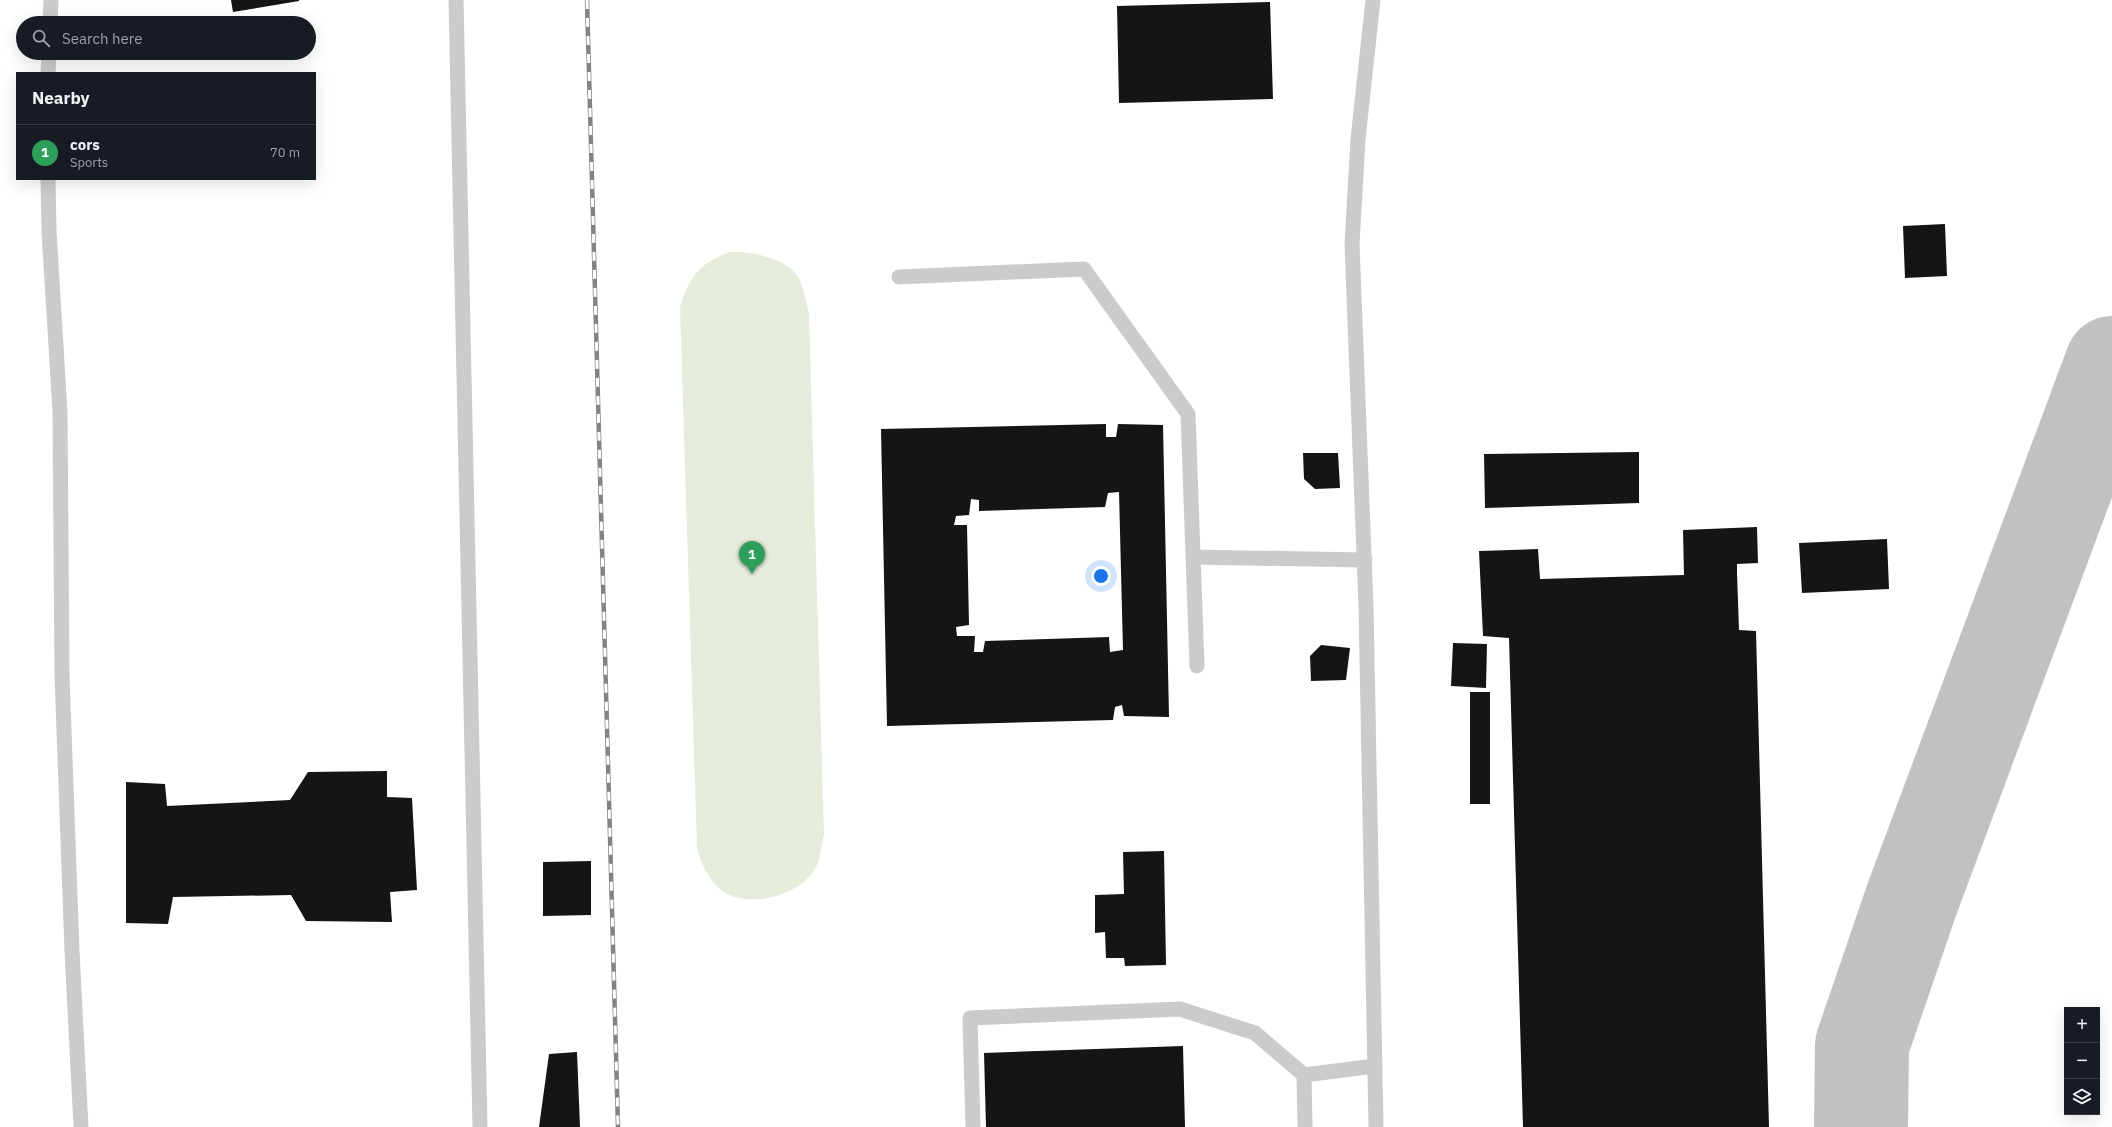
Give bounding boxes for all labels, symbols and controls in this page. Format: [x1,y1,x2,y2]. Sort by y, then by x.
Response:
search box [16,16,316,60]
icon: search [30,27,52,49]
text: Search here [62,29,142,48]
text: Nearby [32,87,90,109]
text: cors [70,135,100,154]
text: 1 [41,144,49,161]
text: 70 m [270,144,300,161]
text: Sports [70,154,108,171]
pin: 1 [739,541,765,574]
your location [1091,566,1111,586]
map controls [2064,1007,2100,1115]
button: + [2064,1007,2100,1043]
button: − [2064,1043,2100,1079]
button: layers [2064,1079,2100,1115]

